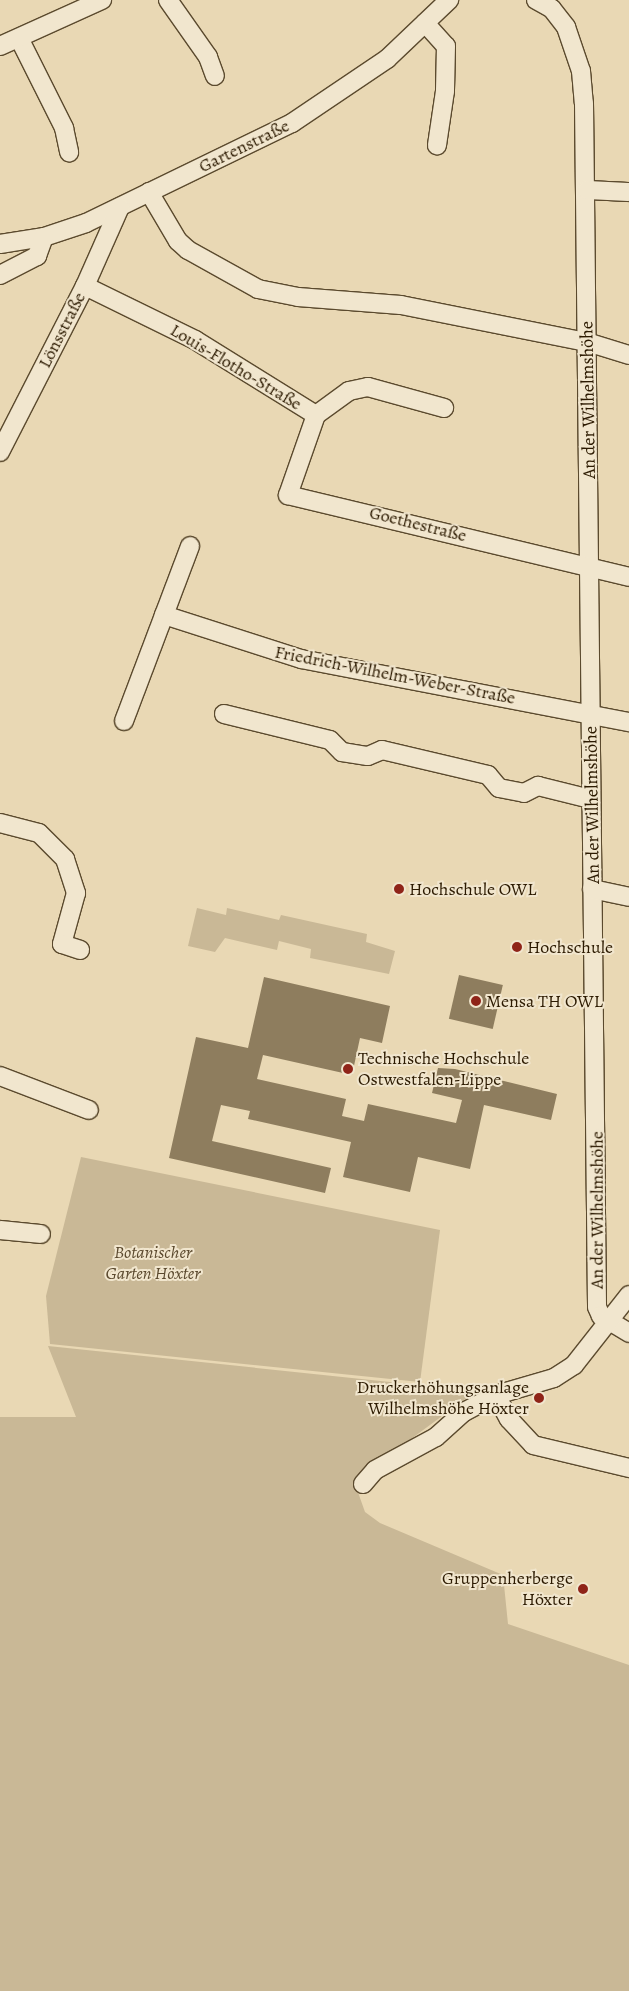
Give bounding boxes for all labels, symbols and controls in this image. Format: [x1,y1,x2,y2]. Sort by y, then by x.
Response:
street label: Gartenstraße [195,115,293,177]
street label: Lönsstraße [34,288,90,372]
street label: Louis-Flotho-Straße [166,319,306,415]
street label: An der Wilhelmshöhe [576,321,600,479]
street label: Goethestraße [367,502,469,546]
street label: Friedrich-Wilhelm-Weber-Straße [273,641,517,709]
street label: An der Wilhelmshöhe [580,726,604,884]
place label: Hochschule OWL [409,878,536,900]
marker: Hochschule OWL [393,883,405,895]
place label: Hochschule [527,936,613,958]
marker: Hochschule [511,941,523,953]
place label: Mensa TH OWL [486,990,603,1012]
marker: Mensa TH OWL [470,995,482,1007]
place label: Technische Hochschule Ostwestfalen-Lippe [358,1048,529,1090]
marker: Technische Hochschule Ostwestfalen-Lippe [342,1063,354,1075]
street label: An der Wilhelmshöhe [586,1131,608,1289]
park label: Botanischer Garten Höxter [105,1242,201,1284]
place label: Druckerhöhungsanlage Wilhelmshöhe Höxter [356,1377,529,1420]
marker: Druckerhöhungsanlage Wilhelmshöhe Höxter [533,1392,545,1404]
place label: Gruppenherberge Höxter [442,1568,573,1610]
marker: Gruppenherberge Höxter [577,1583,589,1595]

